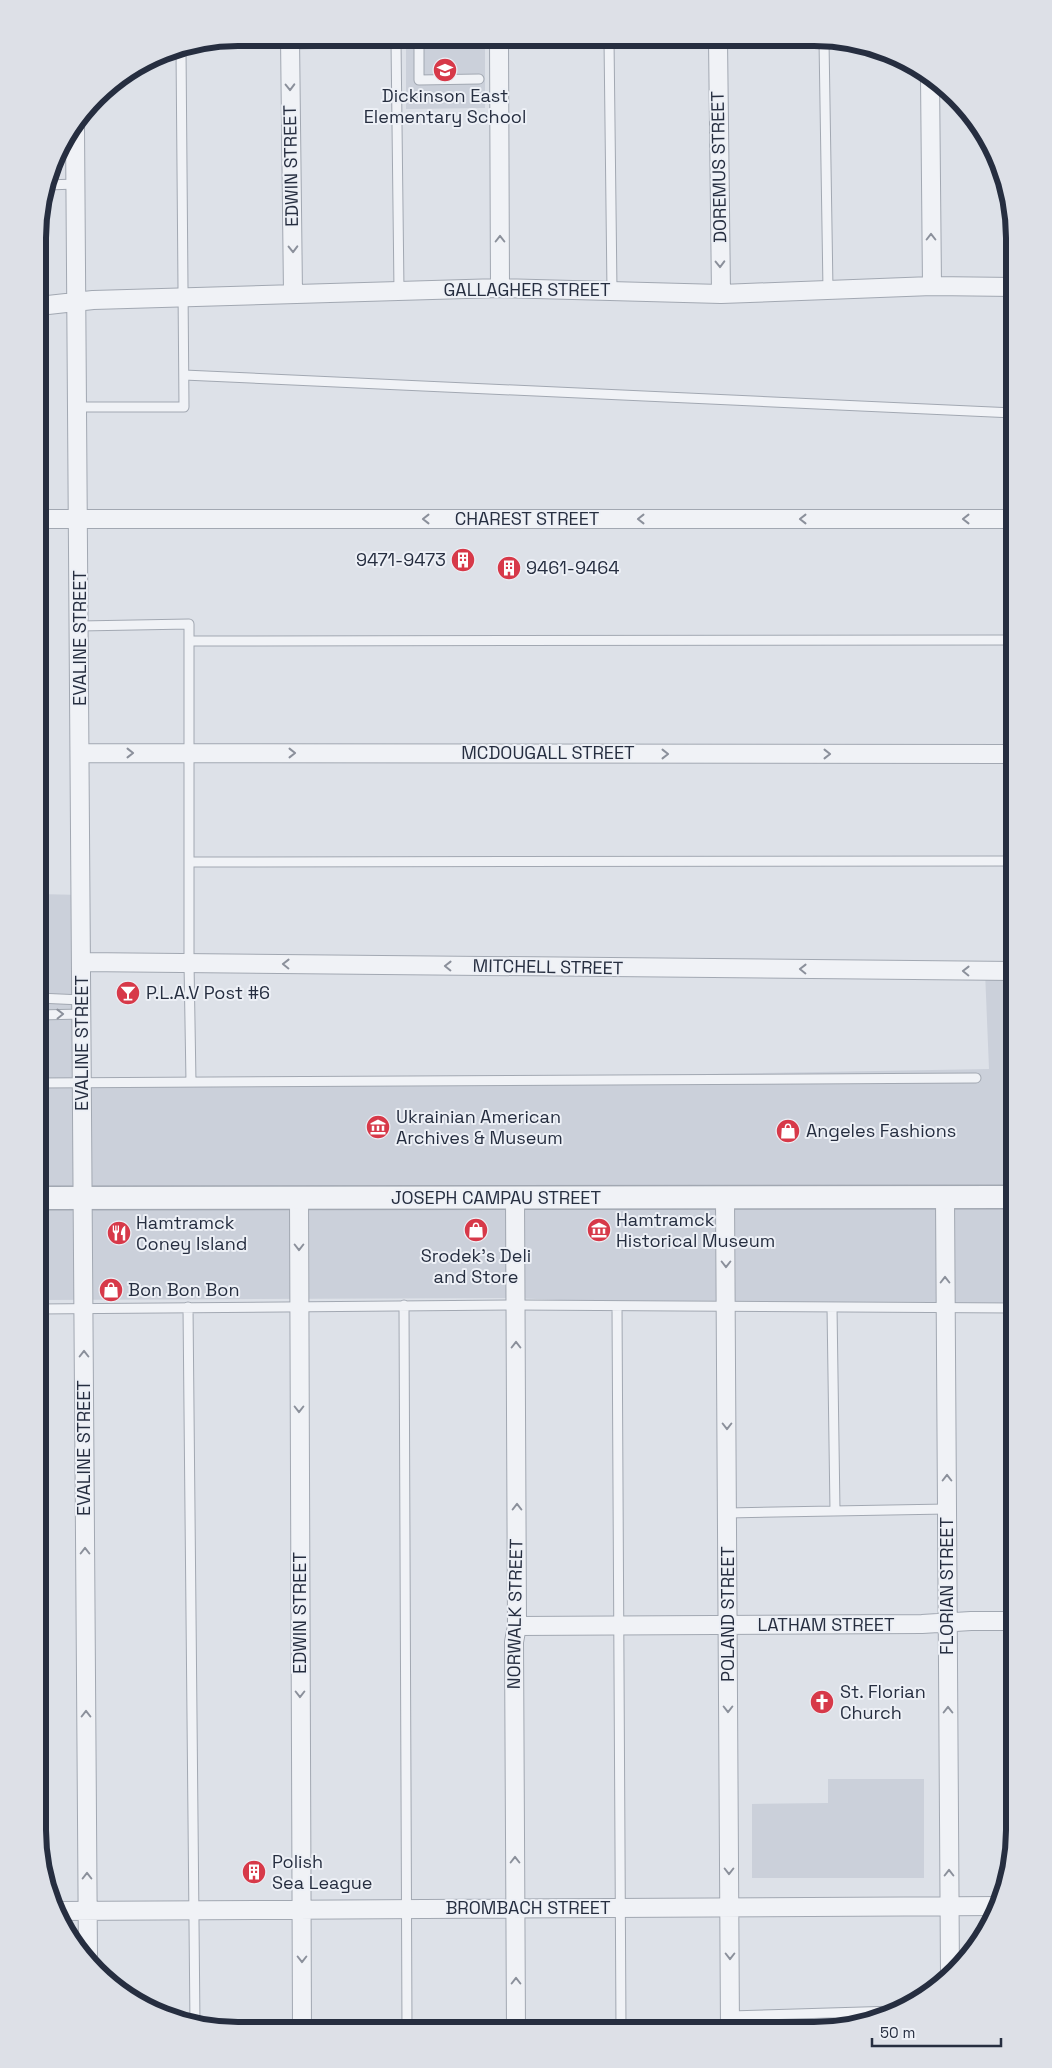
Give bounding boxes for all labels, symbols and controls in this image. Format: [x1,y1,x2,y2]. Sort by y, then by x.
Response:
school or university icon: Dickinson East Elementary School [432,57,458,83]
one-way arrow [285,83,296,91]
place label: Dickinson East Elementary School [364,84,526,128]
street label: DOREMUS STREET [706,90,731,243]
street label: EDWIN STREET [278,104,303,227]
one-way arrow [926,233,937,241]
one-way arrow [495,235,505,242]
one-way arrow [287,245,298,253]
one-way arrow [715,260,726,268]
street label: GALLAGHER STREET [443,278,611,301]
street label: CHAREST STREET [455,507,600,530]
one-way arrow [421,514,429,524]
one-way arrow [636,514,644,524]
one-way arrow [799,514,806,524]
one-way arrow [961,514,969,524]
building icon: 9471-9473 [450,547,476,573]
place label: 9471-9473 [356,548,446,571]
building icon: 9461-9464 [496,555,522,581]
place label: 9461-9464 [526,556,620,579]
street label: EVALINE STREET [68,570,91,706]
street label: MCDOUGALL STREET [461,741,635,764]
one-way arrow [126,748,134,758]
one-way arrow [289,748,297,758]
one-way arrow [662,749,669,759]
one-way arrow [824,749,832,759]
street label: MITCHELL STREET [473,954,624,979]
one-way arrow [281,959,289,969]
one-way arrow [444,961,452,971]
one-way arrow [799,964,806,974]
one-way arrow [961,966,969,976]
street label: EVALINE STREET [70,975,93,1111]
bar icon: P.L.A.V Post #6 [115,980,141,1006]
place label: P.L.A.V Post #6 [146,981,270,1004]
one-way arrow [57,1009,65,1019]
place label: Ukrainian American Archives & Museum [396,1105,563,1149]
museum icon: Ukrainian American Archives & Museum [365,1114,391,1140]
shop icon: Angeles Fashions [775,1118,801,1144]
place label: Angeles Fashions [806,1119,956,1142]
street label: JOSEPH CAMPAU STREET [391,1186,601,1209]
place label: Hamtramck Historical Museum [616,1208,775,1252]
place label: Hamtramck Coney Island [136,1211,247,1255]
shop icon: Srodek's Deli and Store [463,1217,489,1243]
museum icon: Hamtramck Historical Museum [586,1217,612,1243]
restaurant icon: Hamtramck Coney Island [106,1220,132,1246]
one-way arrow [294,1243,304,1251]
place label: Srodek's Deli and Store [421,1244,531,1288]
one-way arrow [721,1260,731,1268]
one-way arrow [940,1276,950,1284]
shop icon: Bon Bon Bon [98,1277,124,1303]
place label: Bon Bon Bon [128,1278,239,1301]
one-way arrow [511,1341,521,1348]
one-way arrow [79,1349,89,1357]
street label: EVALINE STREET [72,1380,95,1516]
one-way arrow [294,1406,304,1413]
one-way arrow [722,1423,732,1431]
one-way arrow [942,1473,952,1481]
one-way arrow [512,1503,522,1511]
street label: FLORIAN STREET [935,1516,958,1655]
street label: NORWALK STREET [502,1538,527,1690]
street label: POLAND STREET [716,1546,739,1682]
one-way arrow [80,1547,90,1554]
street label: EDWIN STREET [288,1552,311,1674]
street label: LATHAM STREET [757,1613,895,1636]
place label: St. Florian Church [840,1680,926,1724]
church icon: St. Florian Church [809,1689,835,1715]
one-way arrow [295,1690,306,1698]
one-way arrow [723,1706,733,1713]
one-way arrow [943,1706,953,1714]
one-way arrow [81,1709,91,1717]
place label: Polish Sea League [272,1850,372,1894]
one-way arrow [510,1856,520,1864]
building icon: Polish Sea League [241,1859,267,1885]
one-way arrow [724,1868,734,1876]
one-way arrow [944,1868,954,1876]
one-way arrow [82,1872,92,1880]
street label: BROMBACH STREET [445,1896,611,1919]
one-way arrow [725,1952,735,1960]
one-way arrow [296,1955,307,1963]
one-way arrow [511,1977,521,1984]
scale bar [872,2016,1001,2048]
text: 50 m [880,2023,915,2042]

